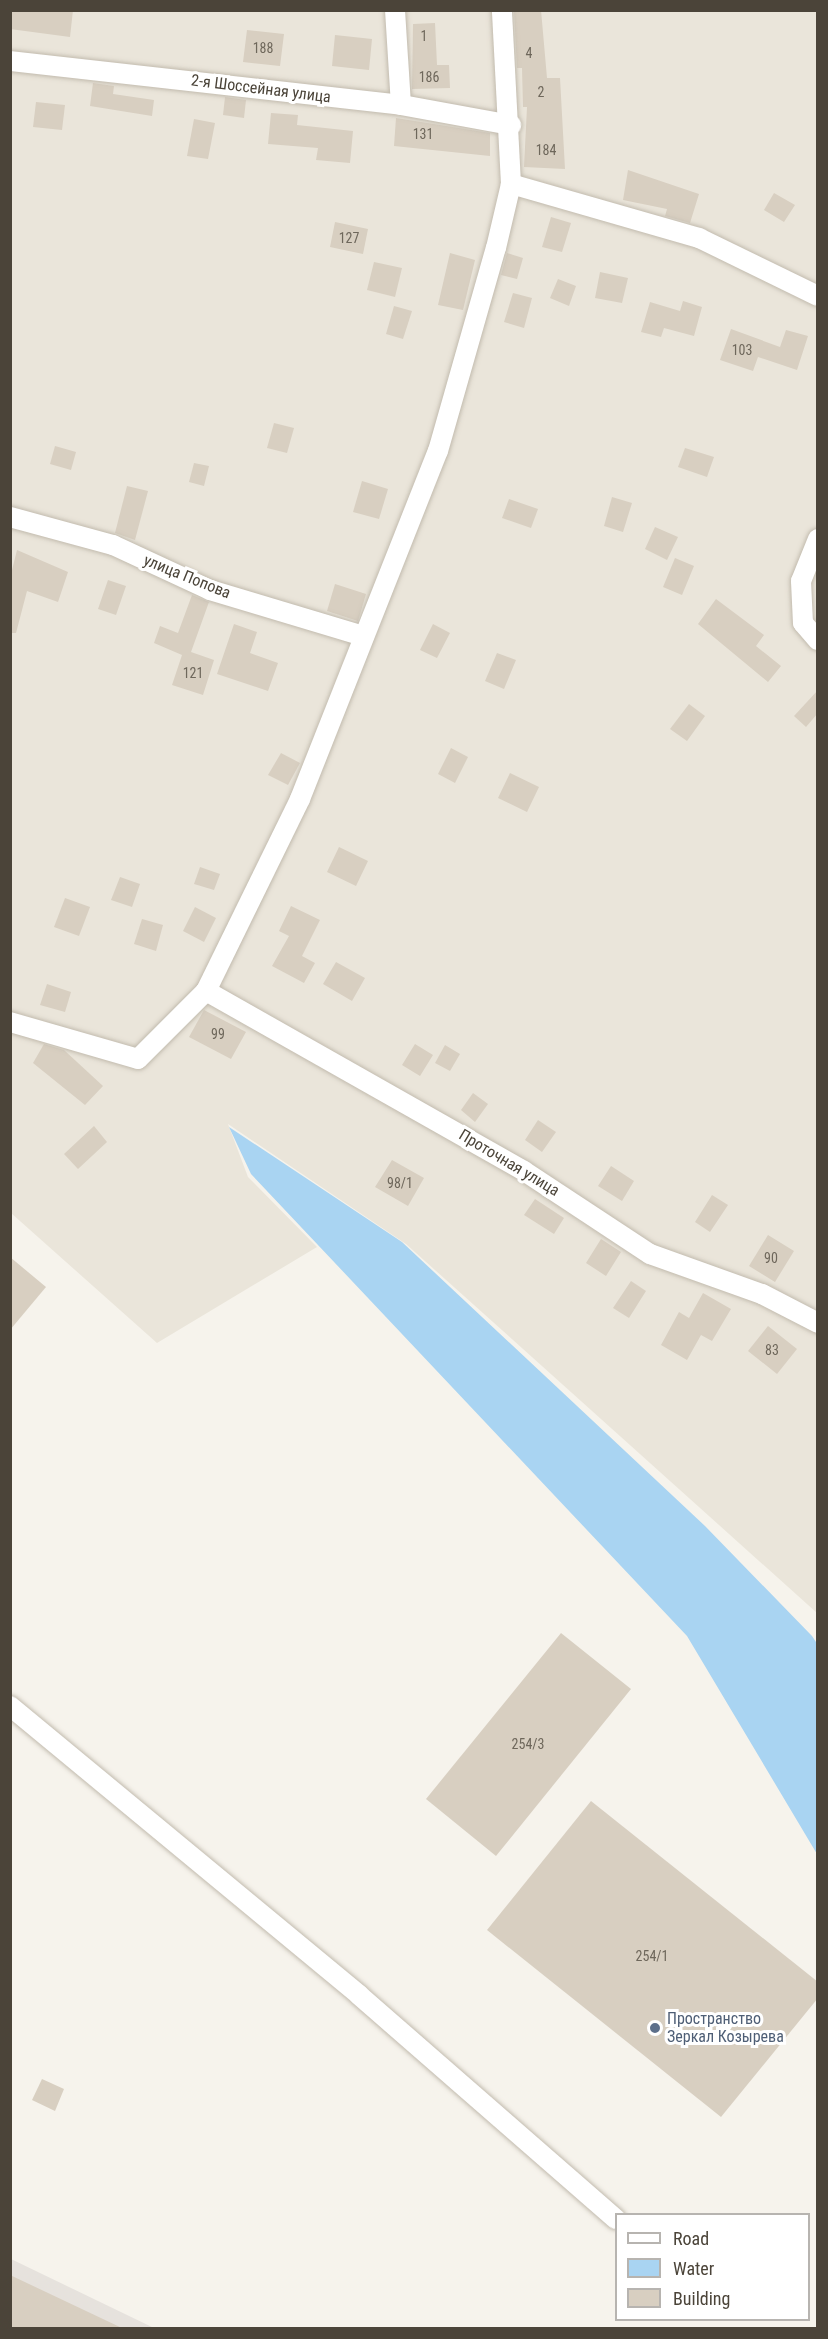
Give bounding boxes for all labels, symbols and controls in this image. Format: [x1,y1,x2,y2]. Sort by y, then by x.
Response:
house number: 1 [421,28,427,44]
house number: 188 [253,40,273,56]
house number: 4 [526,45,532,61]
house number: 186 [419,69,439,85]
street label: 2-я Шоссейная улица [190,71,332,107]
house number: 2 [538,84,544,100]
house number: 131 [413,126,433,142]
house number: 184 [536,142,556,158]
house number: 127 [339,230,359,246]
house number: 103 [732,342,752,358]
street label: улица Попова [141,551,233,603]
house number: 121 [183,665,203,681]
house number: 99 [211,1026,225,1042]
street label: Проточная улица [455,1125,563,1201]
house number: 98/1 [387,1175,413,1191]
house number: 90 [764,1250,778,1266]
house number: 83 [765,1342,779,1358]
house number: 254/3 [512,1736,544,1752]
house number: 254/1 [636,1948,668,1964]
place label: Пространство Зеркал Козырева [667,2009,784,2047]
marker: Пространство Зеркал Козырева [648,2021,662,2035]
legend [615,2213,810,2321]
text: Road [673,2228,709,2249]
text: Water [673,2258,714,2279]
text: Building [673,2288,730,2309]

